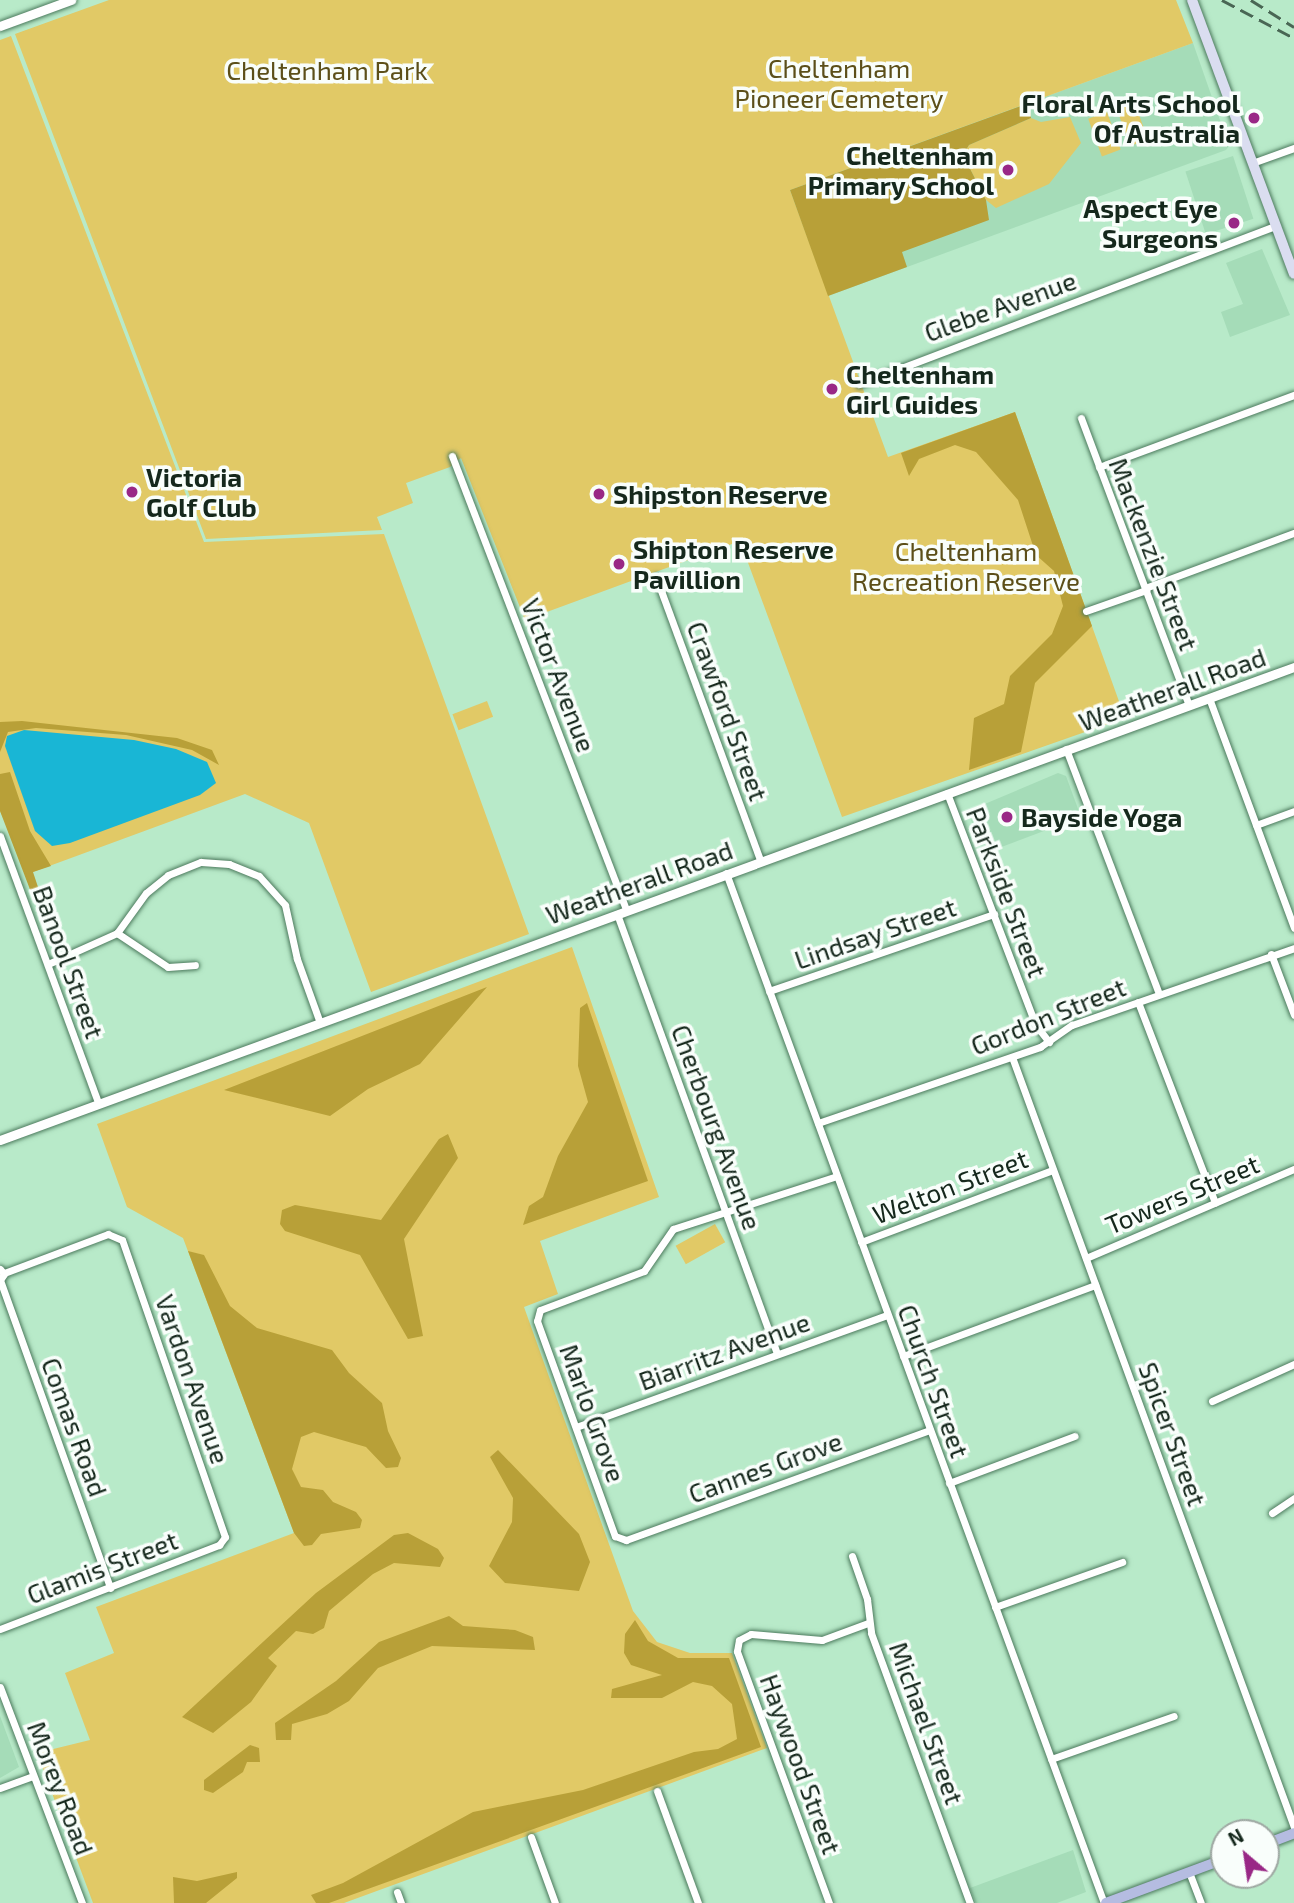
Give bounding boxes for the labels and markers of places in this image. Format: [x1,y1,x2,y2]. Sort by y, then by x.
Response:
place label: Floral Arts School Of Australia [1020,87,1240,148]
marker: Floral Arts School Of Australia [1246,110,1262,126]
place label: Cheltenham Primary School [807,139,994,200]
marker: Cheltenham Primary School [1000,162,1016,178]
place label: Aspect Eye Surgeons [1083,192,1218,254]
marker: Aspect Eye Surgeons [1224,213,1244,233]
place label: Cheltenham Girl Guides [846,358,994,420]
marker: Cheltenham Girl Guides [824,381,840,397]
place label: Victoria Golf Club [146,461,257,522]
place label: Shipston Reserve [613,478,828,510]
marker: Victoria Golf Club [124,484,140,500]
marker: Shipston Reserve [591,486,607,502]
place label: Shipton Reserve Pavillion [633,533,834,594]
marker: Shipton Reserve Pavillion [611,556,627,572]
place label: Bayside Yoga [1021,801,1183,833]
marker: Bayside Yoga [999,809,1015,825]

